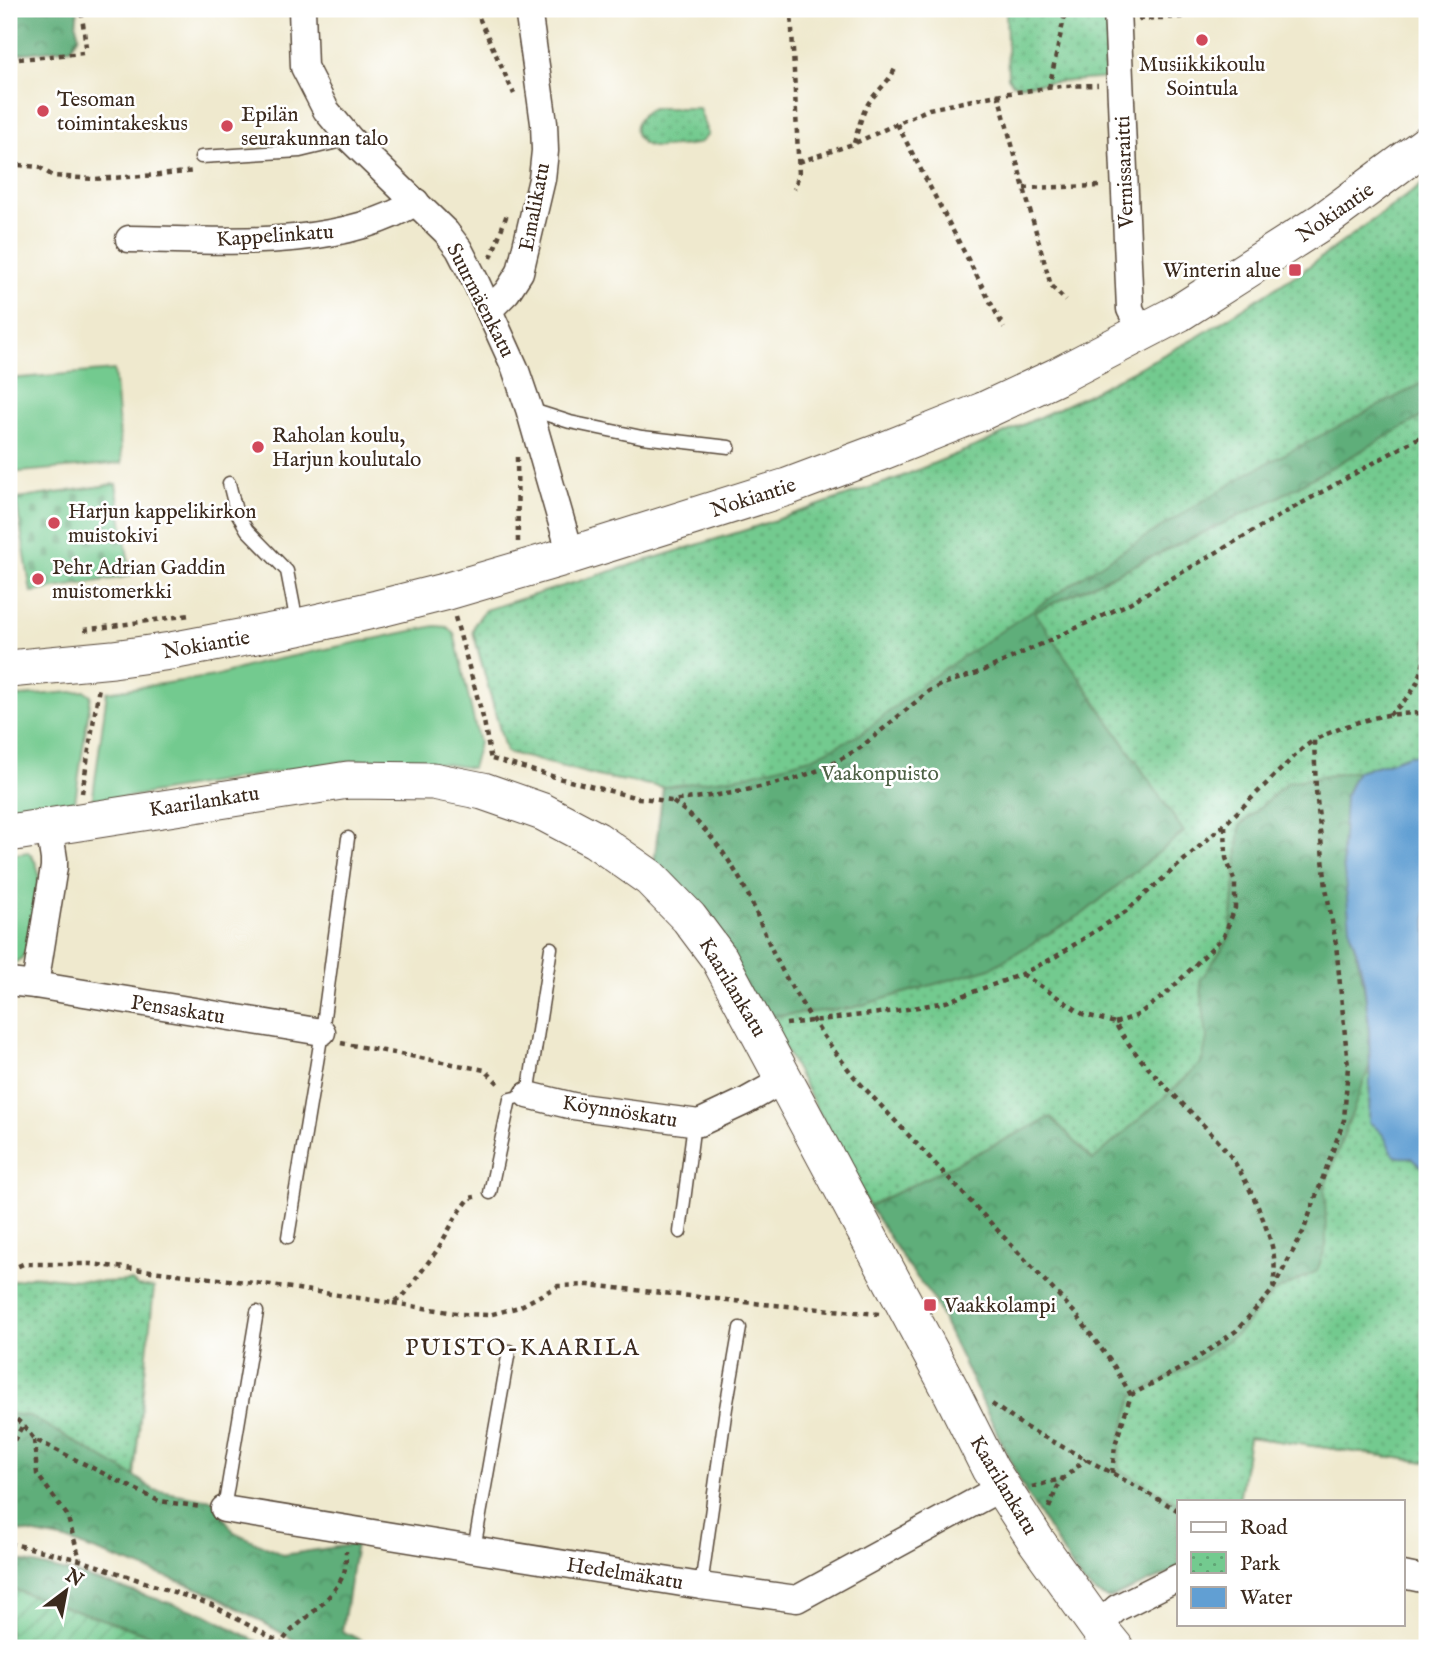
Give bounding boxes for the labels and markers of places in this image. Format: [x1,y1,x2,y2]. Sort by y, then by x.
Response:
marker: Musiikkikoulu Sointula [1194,32,1210,48]
place label: Musiikkikoulu Sointula [1139,52,1266,103]
place label: Tesoman toimintakeskus [57,87,188,138]
place label: Epilän seurakunnan talo [241,102,388,153]
marker: Tesoman toimintakeskus [35,103,51,119]
marker: Epilän seurakunnan talo [219,118,235,134]
place label: Winterin alue [1163,258,1281,285]
marker: Winterin alue [1287,262,1303,278]
place label: Raholan koulu, Harjun koulutalo [272,423,421,474]
marker: Raholan koulu, Harjun koulutalo [250,439,266,455]
place label: Harjun kappelikirkon muistokivi [68,499,257,550]
marker: Harjun kappelikirkon muistokivi [46,515,62,531]
place label: Pehr Adrian Gaddin muistomerkki [52,555,226,606]
marker: Pehr Adrian Gaddin muistomerkki [30,571,46,587]
place label: Vaakkolampi [943,1293,1056,1320]
marker: Vaakkolampi [922,1297,938,1313]

